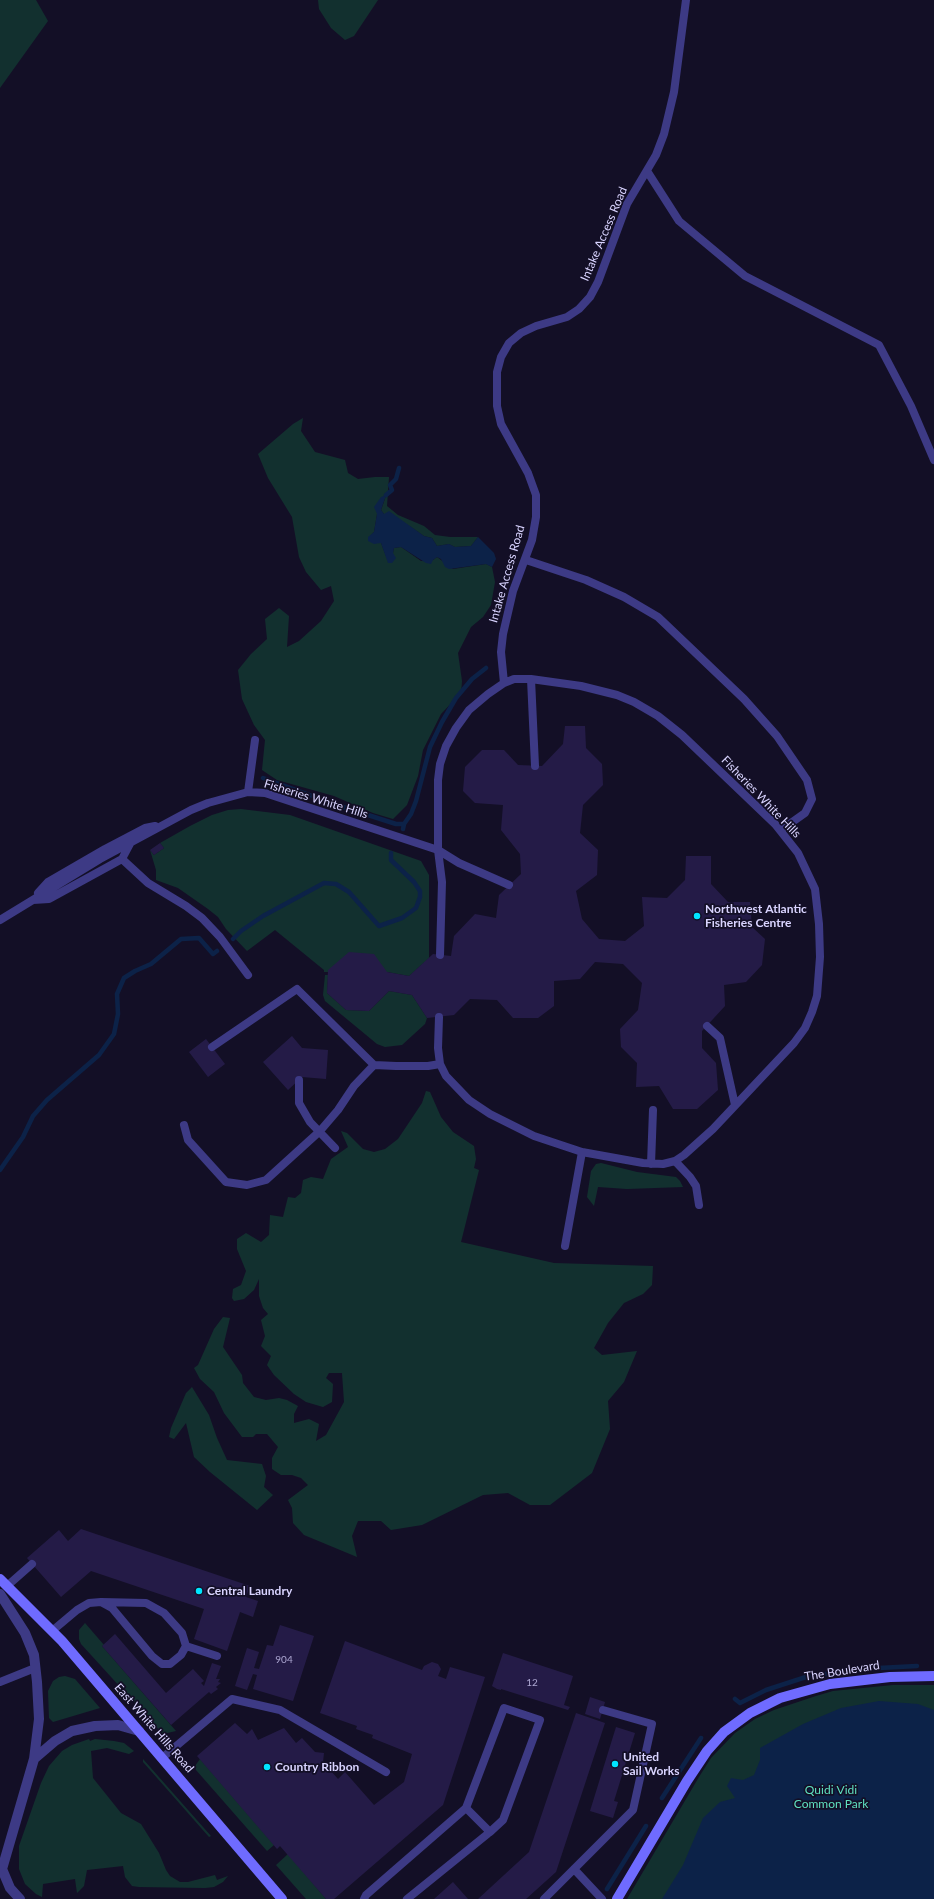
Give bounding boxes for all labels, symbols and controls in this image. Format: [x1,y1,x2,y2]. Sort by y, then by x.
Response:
street label: Intake Access Road [578,185,630,283]
street label: Intake Access Road [486,524,528,624]
street label: Fisheries White Hills [718,753,804,841]
street label: Fisheries White Hills [262,776,370,822]
place label: Northwest Atlantic Fisheries Centre [705,902,807,930]
marker: Northwest Atlantic Fisheries Centre [692,911,702,921]
place label: Central Laundry [207,1584,292,1598]
marker: Central Laundry [194,1586,204,1596]
house number: 904 [275,1654,293,1666]
street label: The Boulevard [803,1658,881,1684]
house number: 12 [526,1677,538,1689]
street label: East White Hills Road [111,1680,197,1776]
place label: United Sail Works [623,1750,679,1778]
marker: United Sail Works [610,1759,620,1769]
place label: Country Ribbon [275,1760,359,1774]
marker: Country Ribbon [262,1762,272,1772]
park label: Quidi Vidi Common Park [794,1783,868,1811]

